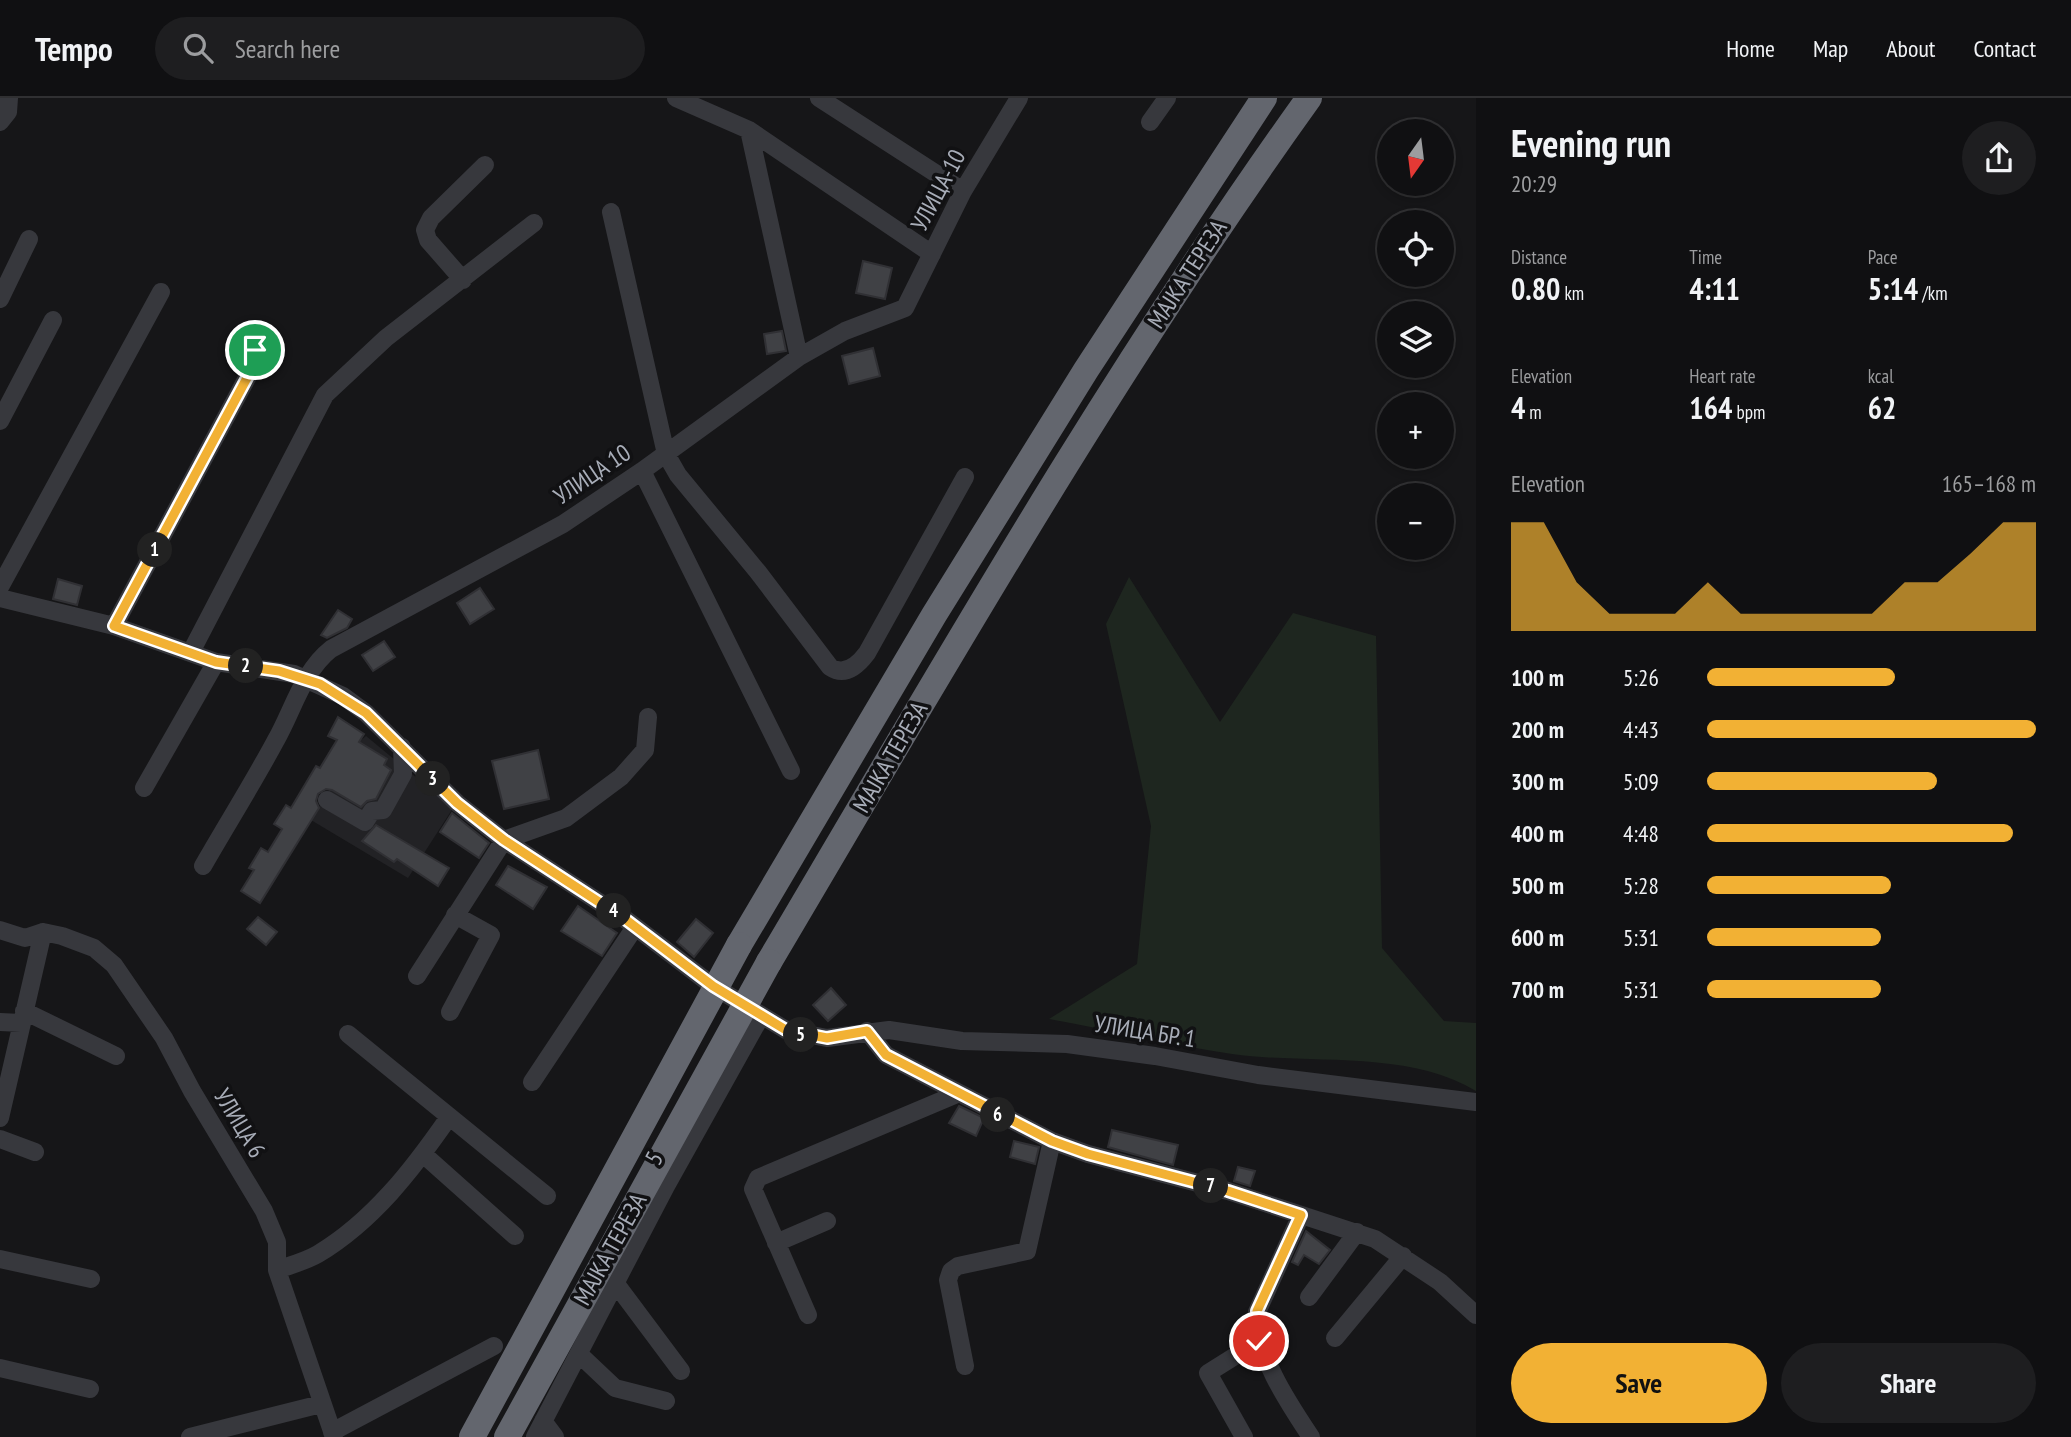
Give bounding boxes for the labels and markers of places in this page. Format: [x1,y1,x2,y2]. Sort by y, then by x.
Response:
pin [225,320,285,380]
pin: 1 [138,532,172,568]
pin: 2 [229,648,264,684]
pin: 3 [416,762,450,796]
pin: 4 [596,894,632,928]
pin: 5 [784,1018,818,1052]
pin: 6 [981,1098,1016,1132]
pin: 7 [1194,1168,1228,1204]
pin [1229,1311,1289,1371]

